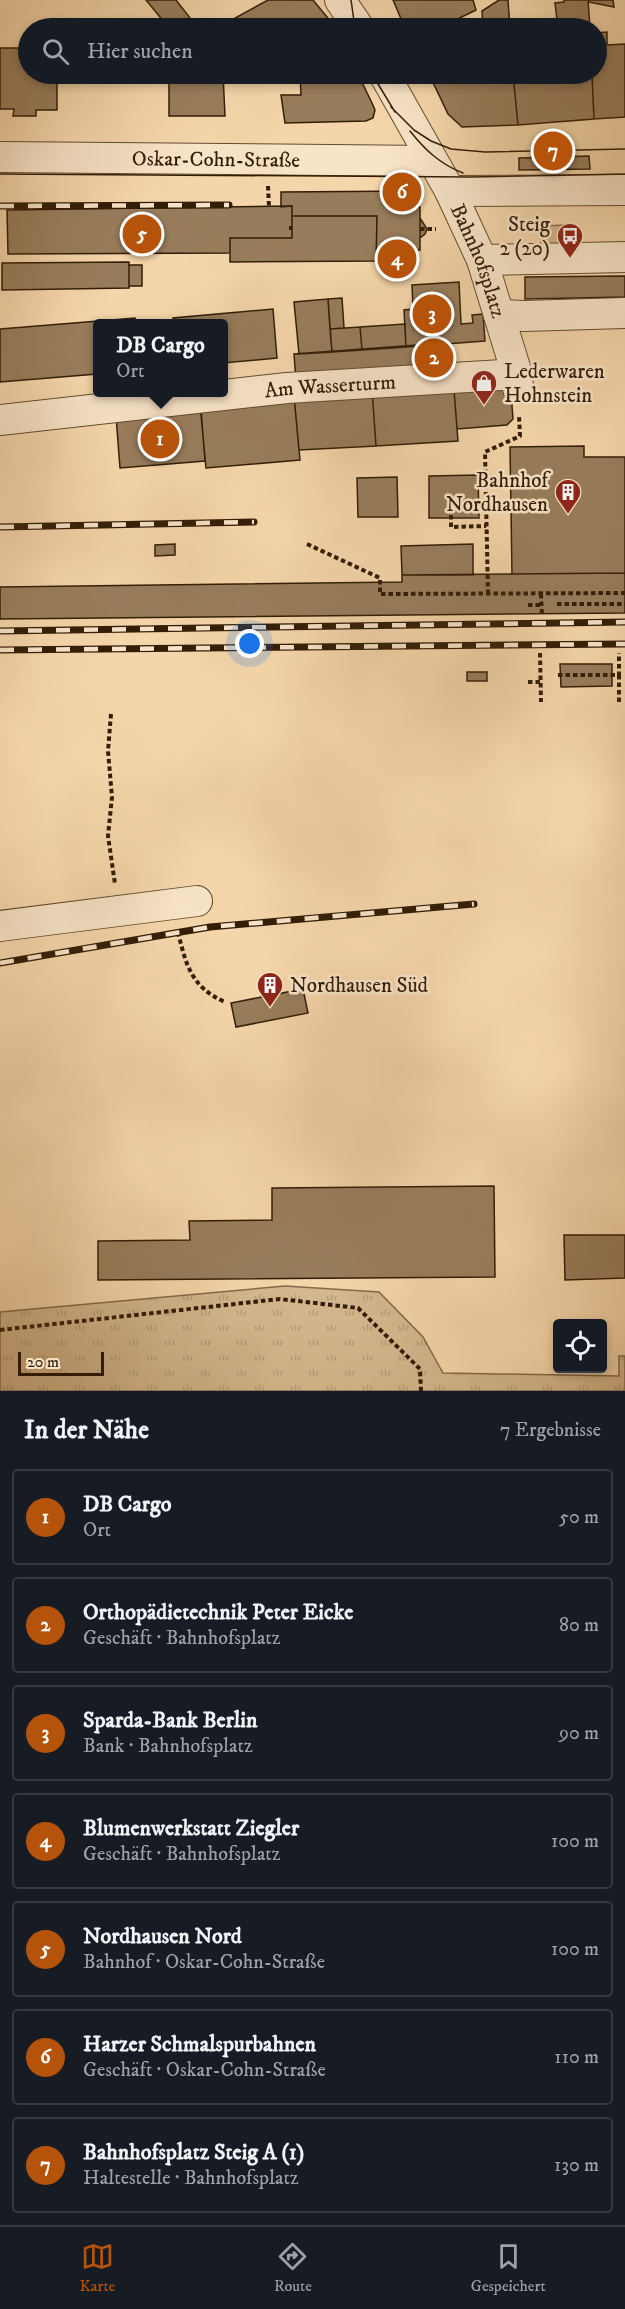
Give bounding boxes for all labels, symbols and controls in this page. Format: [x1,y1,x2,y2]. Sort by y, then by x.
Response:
search box [18,18,607,84]
icon: search [39,35,72,68]
text: Hier suchen [87,38,193,65]
pin: 7 [534,128,572,174]
street label: Oskar-Cohn-Straße [132,146,300,174]
pin: 6 [382,170,422,214]
street label: Bahnhofsplatz [444,200,511,321]
pin: 5 [122,212,162,256]
place label: Steig 2 (20) [500,212,551,262]
bus stop icon: Steig 2 (20) [555,221,585,259]
pin: 4 [378,236,416,282]
pin: 3 [412,292,452,336]
popup [93,319,228,397]
text: DB Cargo [116,332,205,359]
pin: 2 [414,336,454,380]
text: Ort [116,359,144,384]
place label: Lederwaren Hohnstein [504,359,605,409]
shop icon: Lederwaren Hohnstein [469,368,499,406]
street label: Am Wasserturm [263,369,397,404]
pin: 1 [140,416,180,462]
place label: Bahnhof Nordhausen [446,468,551,518]
building icon: Bahnhof Nordhausen [553,477,583,515]
your location [235,629,264,658]
building icon: Nordhausen Süd [255,970,285,1008]
place label: Nordhausen Süd [290,973,429,999]
map controls [553,1319,607,1373]
button: locate [553,1319,607,1373]
scale bar [18,1349,104,1376]
text: 20 m [27,1352,59,1372]
text: In der Nähe [24,1414,149,1447]
text: 7 Ergebnisse [500,1418,601,1443]
text: DB Cargo [83,1491,171,1518]
text: 1 [42,1505,49,1530]
text: 50 m [559,1505,599,1530]
text: Ort [83,1518,111,1543]
text: Orthopädietechnik Peter Eicke [83,1599,353,1626]
text: 2 [41,1613,50,1638]
text: 80 m [559,1613,599,1638]
text: Geschäft · Bahnhofsplatz [83,1626,280,1651]
text: Sparda-Bank Berlin [83,1707,258,1734]
text: 3 [42,1721,49,1746]
text: 90 m [559,1721,599,1746]
text: Bank · Bahnhofsplatz [83,1734,253,1759]
text: Blumenwerkstatt Ziegler [83,1815,299,1842]
text: 4 [40,1829,51,1854]
text: 100 m [551,1829,599,1854]
text: Geschäft · Bahnhofsplatz [83,1842,280,1867]
text: Nordhausen Nord [83,1923,242,1950]
text: 5 [41,1937,50,1962]
text: 100 m [551,1937,599,1962]
text: Bahnhof · Oskar-Cohn-Straße [83,1950,325,1975]
text: Harzer Schmalspurbahnen [83,2031,316,2058]
text: 6 [40,2045,51,2070]
text: 110 m [554,2045,599,2070]
text: Geschäft · Oskar-Cohn-Straße [83,2058,326,2083]
text: Bahnhofsplatz Steig A (1) [83,2139,304,2166]
text: 7 [40,2153,51,2178]
text: 130 m [554,2153,599,2178]
text: Haltestelle · Bahnhofsplatz [83,2166,299,2191]
tab: Karte [79,2240,115,2296]
tab: Route [274,2240,312,2296]
tab: Gespeichert [471,2240,546,2296]

